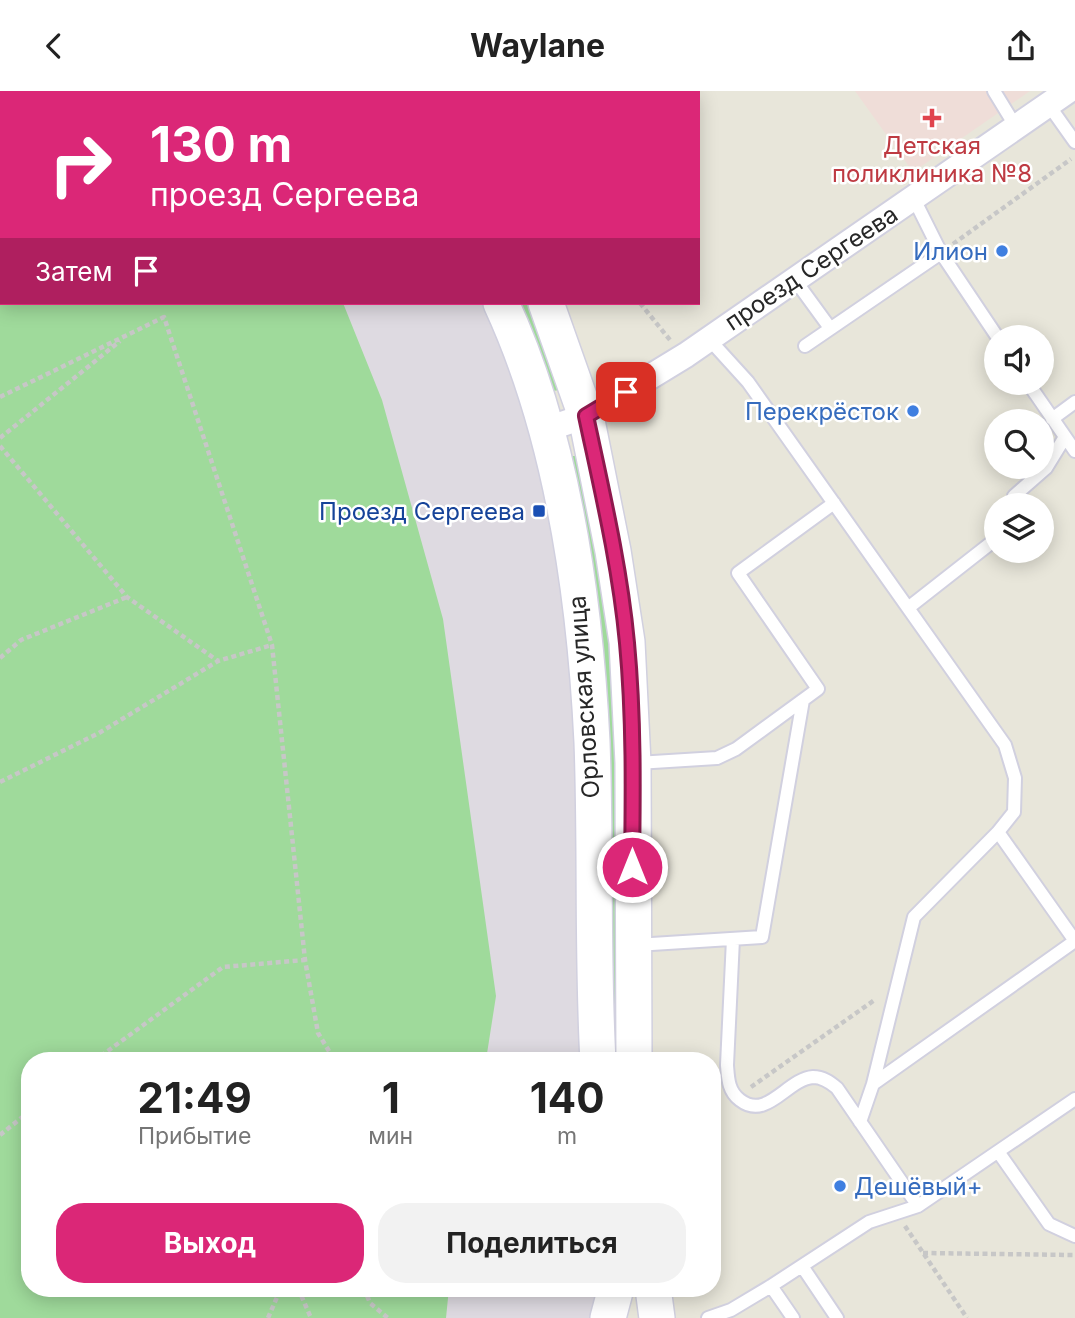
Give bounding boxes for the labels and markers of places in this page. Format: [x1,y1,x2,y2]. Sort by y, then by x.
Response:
marker: Детская поликлиника №8 [922,108,942,128]
place label: Детская поликлиника №8 [832,131,1032,188]
place label: Илион [913,237,988,266]
marker: Илион [994,243,1010,259]
pin [596,362,656,422]
place label: Перекрёсток [745,397,899,426]
marker: Перекрёсток [905,403,921,419]
place label: Проезд Сергеева [319,497,525,526]
marker: Проезд Сергеева [531,503,547,519]
place label: Дешёвый+ [854,1172,983,1201]
marker: Дешёвый+ [832,1178,848,1194]

